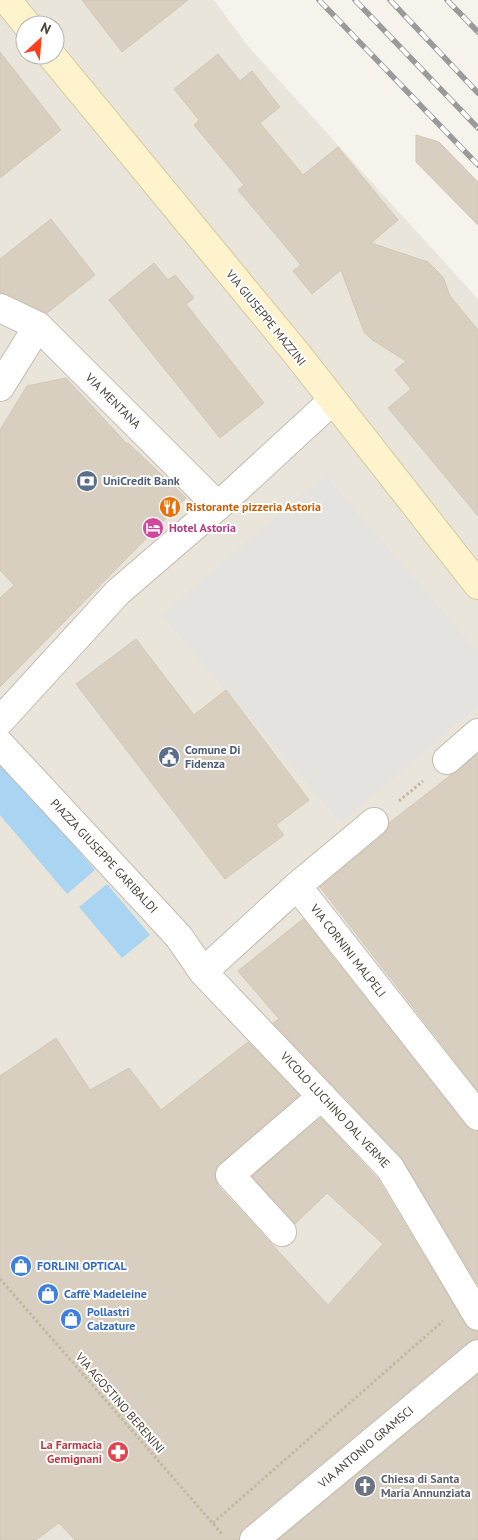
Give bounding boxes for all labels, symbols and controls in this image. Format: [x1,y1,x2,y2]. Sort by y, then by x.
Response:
north arrow [15,15,65,65]
text: N [38,18,54,38]
street label: VIA GIUSEPPE MAZZINI [223,266,310,369]
street label: VIA MENTANA [82,369,144,431]
bank icon: UniCredit Bank [75,469,99,493]
place label: UniCredit Bank [103,473,180,488]
restaurant icon: Ristorante pizzeria Astoria [158,495,182,519]
place label: Ristorante pizzeria Astoria [186,499,321,514]
hotel icon: Hotel Astoria [141,516,165,540]
place label: Hotel Astoria [169,520,236,535]
place label: Comune Di Fidenza [185,742,241,771]
public building icon: Comune Di Fidenza [157,745,181,769]
street label: PIAZZA GIUSEPPE GARIBALDI [48,796,161,916]
street label: VIA CORNINI MALPELI [307,900,389,1000]
street label: VICOLO LUCHINO DAL VERME [277,1048,393,1171]
shop icon: FORLINI OPTICAL [9,1254,33,1278]
place label: FORLINI OPTICAL [37,1258,128,1273]
shop icon: Caffè Madeleine [36,1282,60,1306]
place label: Caffè Madeleine [64,1286,147,1301]
place label: Pollastri Calzature [87,1304,135,1333]
shop icon: Pollastri Calzature [59,1307,83,1331]
street label: VIA AGOSTINO BERENINI [72,1349,168,1456]
street label: VIA ANTONIO GRAMSCI [314,1402,416,1491]
place label: La Farmacia Gemignani [41,1437,102,1466]
pharmacy icon: La Farmacia Gemignani [106,1440,130,1464]
place label: Chiesa di Santa Maria Annunziata [381,1471,471,1500]
church icon: Chiesa di Santa Maria Annunziata [353,1474,377,1498]

